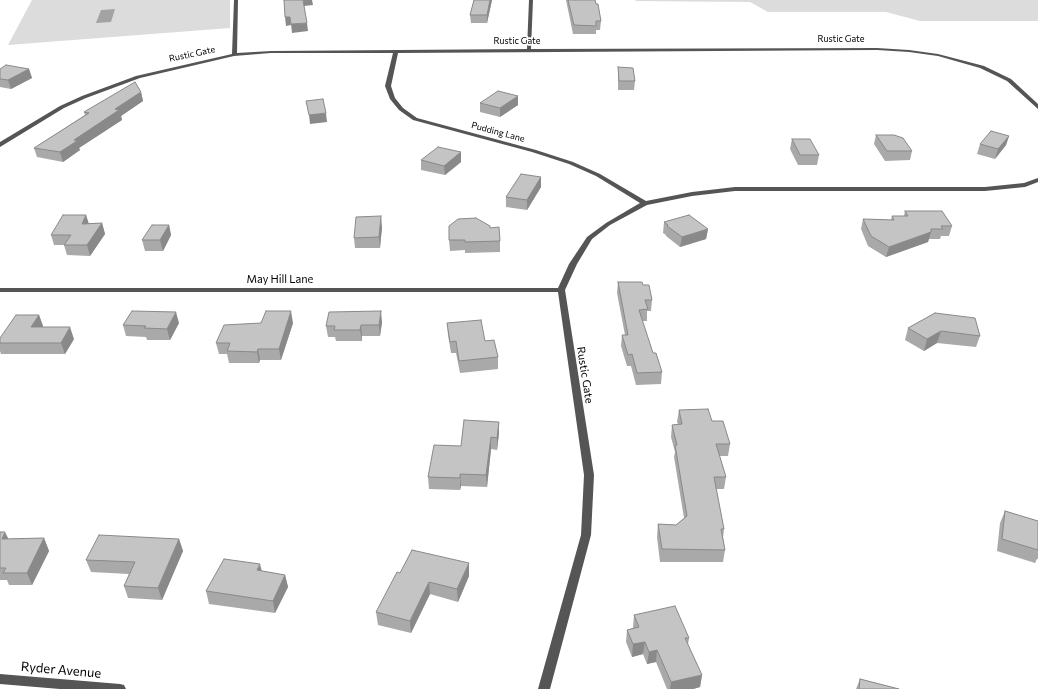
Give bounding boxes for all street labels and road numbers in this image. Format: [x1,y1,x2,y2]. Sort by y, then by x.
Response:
street label: Rustic Gate [818,34,864,44]
street label: Rustic Gate [494,36,540,46]
street label: Rustic Gate [168,44,216,64]
street label: Pudding Lane [470,120,526,144]
street label: May Hill Lane [247,272,313,286]
street label: Rustic Gate [574,346,596,404]
street label: Ryder Avenue [20,659,102,681]

